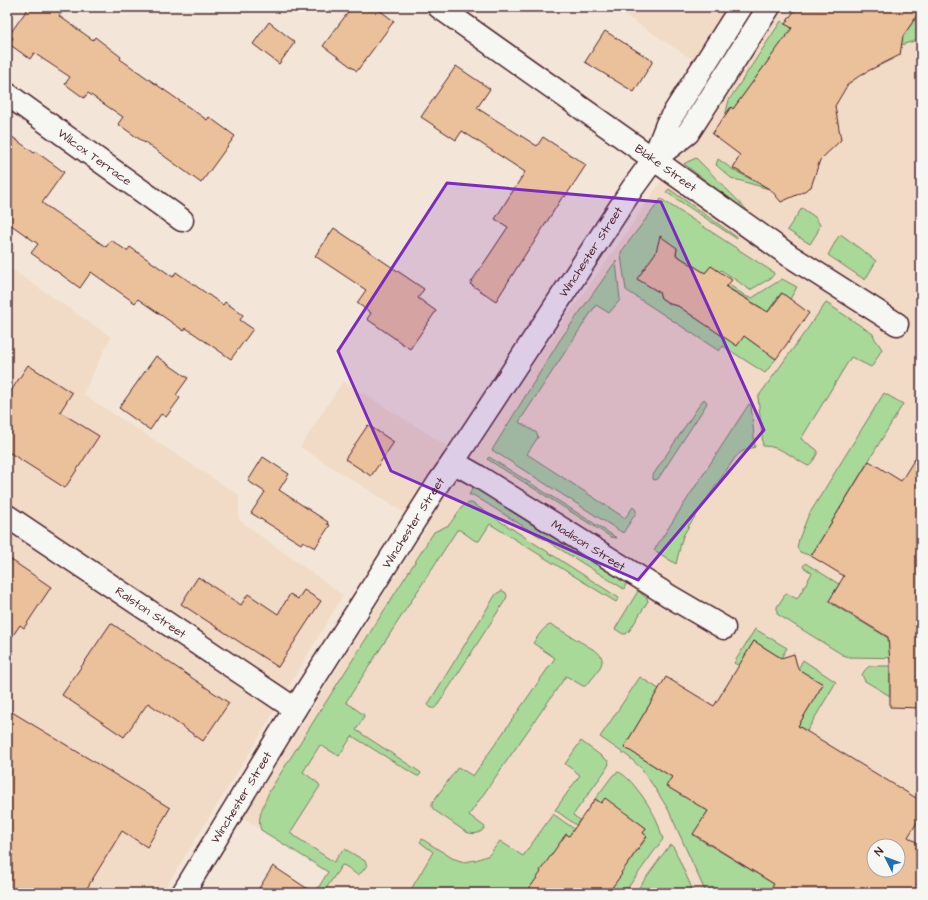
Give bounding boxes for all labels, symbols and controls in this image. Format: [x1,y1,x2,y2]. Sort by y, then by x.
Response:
street label: Wilcox Terrace [54,125,135,190]
street label: Blake Street [631,140,700,196]
street label: Winchester Street [555,203,627,300]
street label: Winchester Street [378,473,449,572]
street label: Madison Street [548,516,629,575]
street label: Ralston Street [112,582,190,642]
street label: Winchester Street [207,748,276,847]
north arrow [866,838,906,878]
text: N [871,844,887,859]

